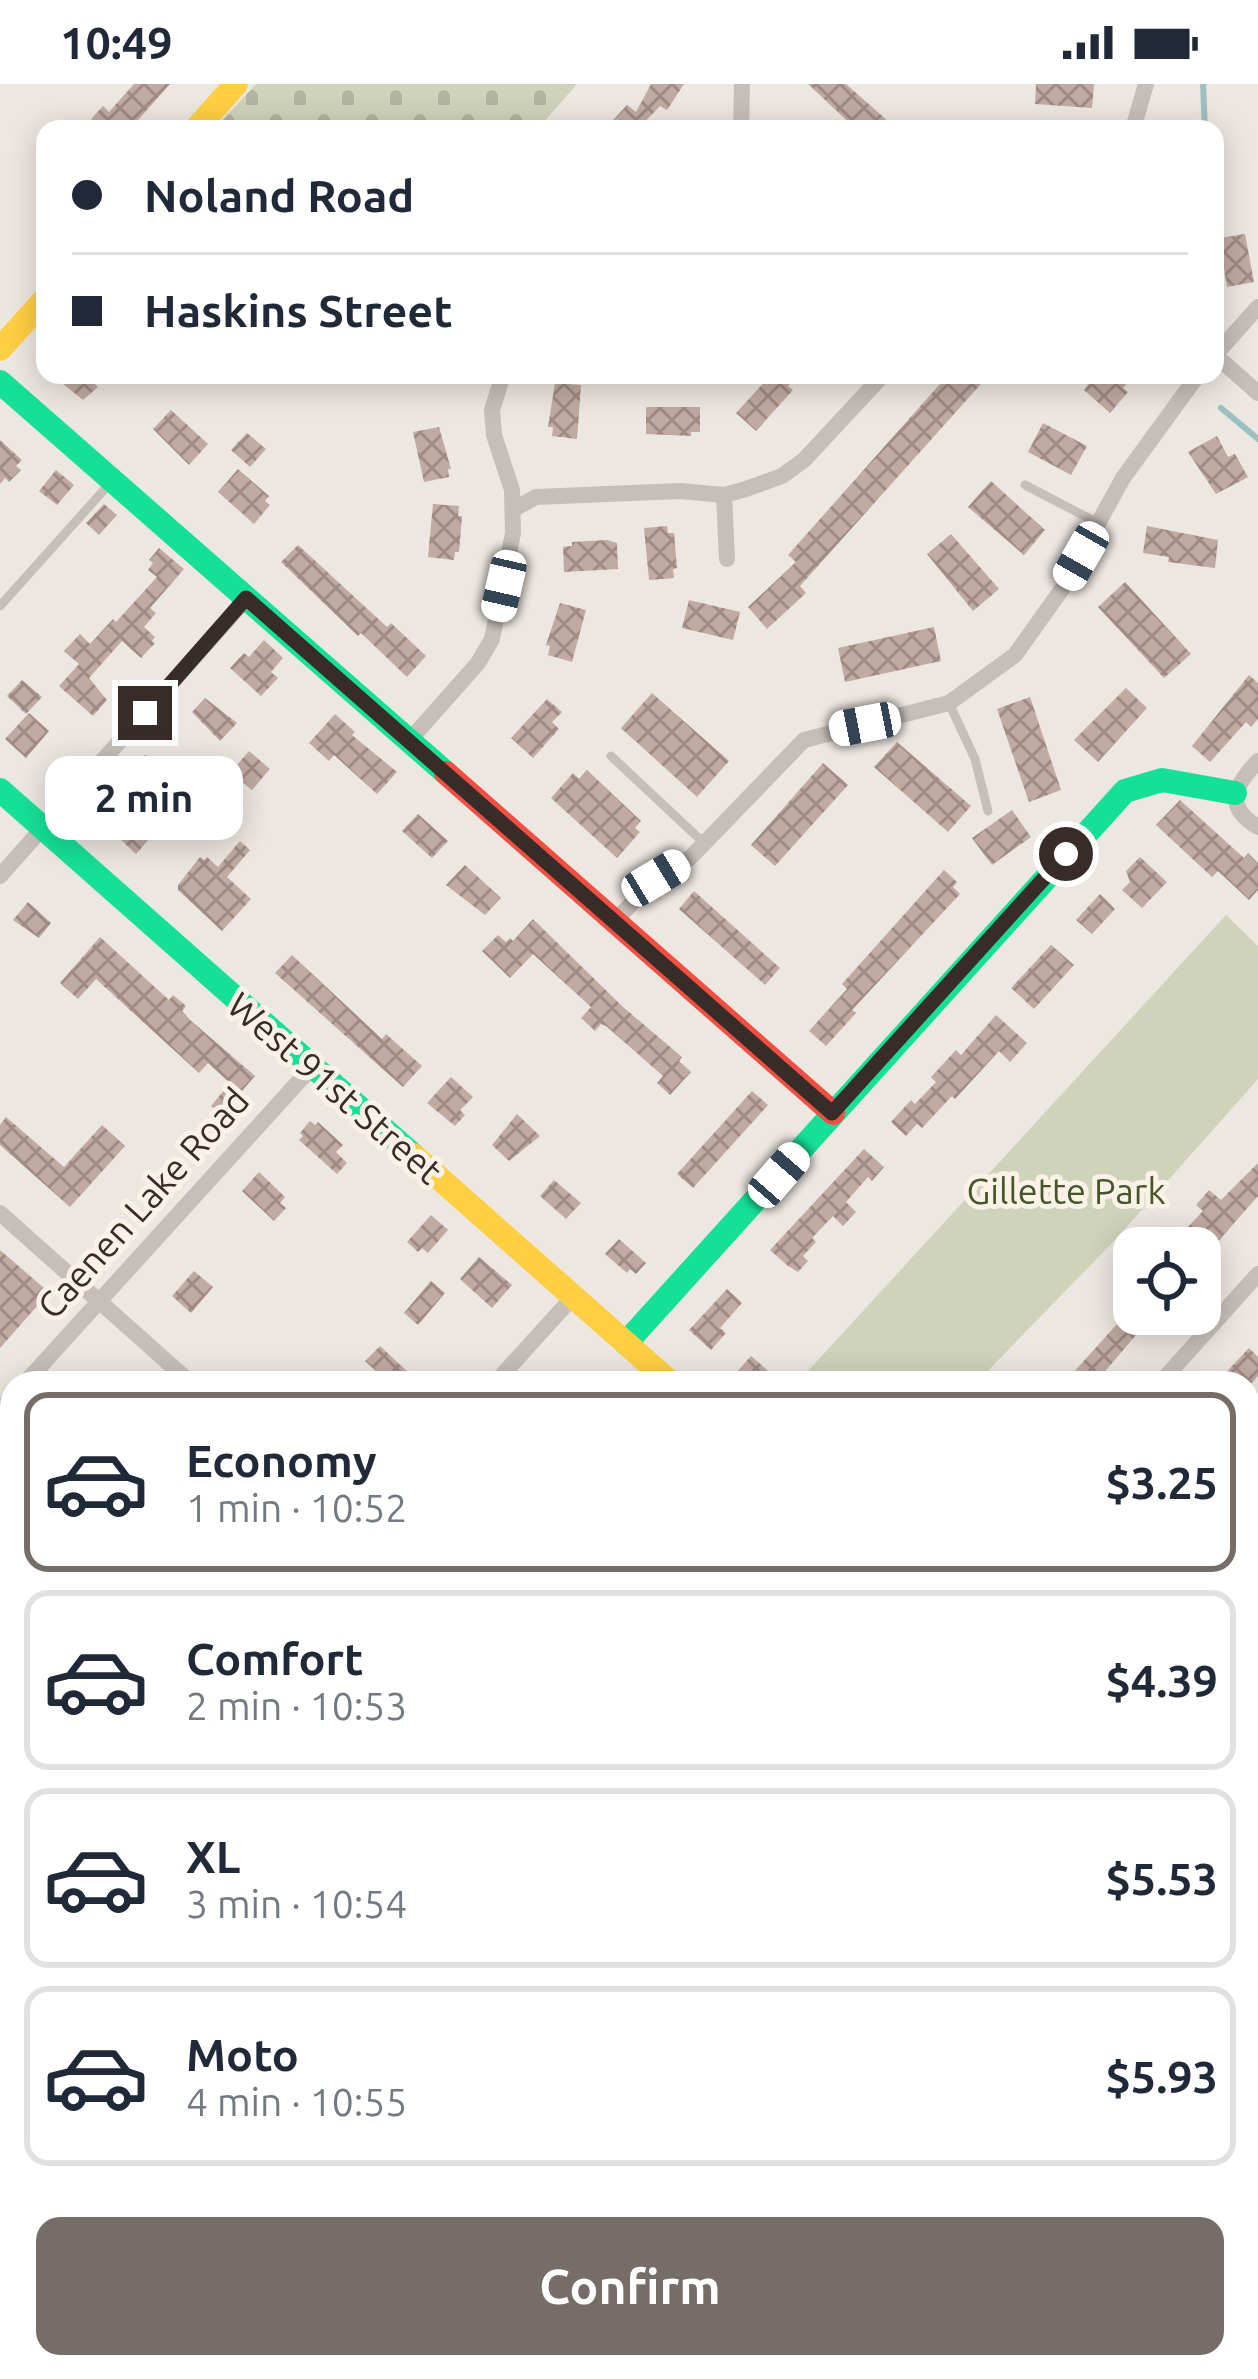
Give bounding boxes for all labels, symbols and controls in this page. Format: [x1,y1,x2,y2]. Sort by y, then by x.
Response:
text: 10:49 [60,17,173,68]
text: Noland Road [144,170,414,221]
text: Haskins Street [144,285,453,336]
car [1047,516,1115,596]
car [478,547,530,625]
route end [118,686,172,740]
car [826,699,904,749]
callout: 2 min [46,755,244,839]
text: 2 min [95,776,193,819]
route start [1039,827,1093,881]
car [616,844,696,912]
street label: West 91st Street [220,984,451,1192]
street label: Caenen Lake Road [29,1079,257,1326]
car [742,1136,816,1214]
park label: Gillette Park [966,1170,1166,1211]
map controls [1113,1227,1221,1335]
button: locate [1113,1227,1221,1335]
icon: car [42,1428,150,1536]
text: Economy [186,1435,377,1486]
text: $3.25 [1105,1457,1218,1508]
text: 1 min · 10:52 [186,1486,407,1529]
icon: car [42,1626,150,1734]
text: Comfort [186,1633,363,1684]
text: $4.39 [1105,1655,1218,1706]
text: 2 min · 10:53 [186,1684,407,1727]
icon: car [42,1824,150,1932]
text: XL [186,1831,240,1882]
text: $5.53 [1105,1853,1218,1904]
text: 3 min · 10:54 [186,1882,407,1925]
icon: car [42,2022,150,2130]
text: Moto [186,2029,299,2080]
text: $5.93 [1105,2051,1218,2102]
text: 4 min · 10:55 [186,2080,407,2123]
button: Confirm [36,2217,1224,2355]

